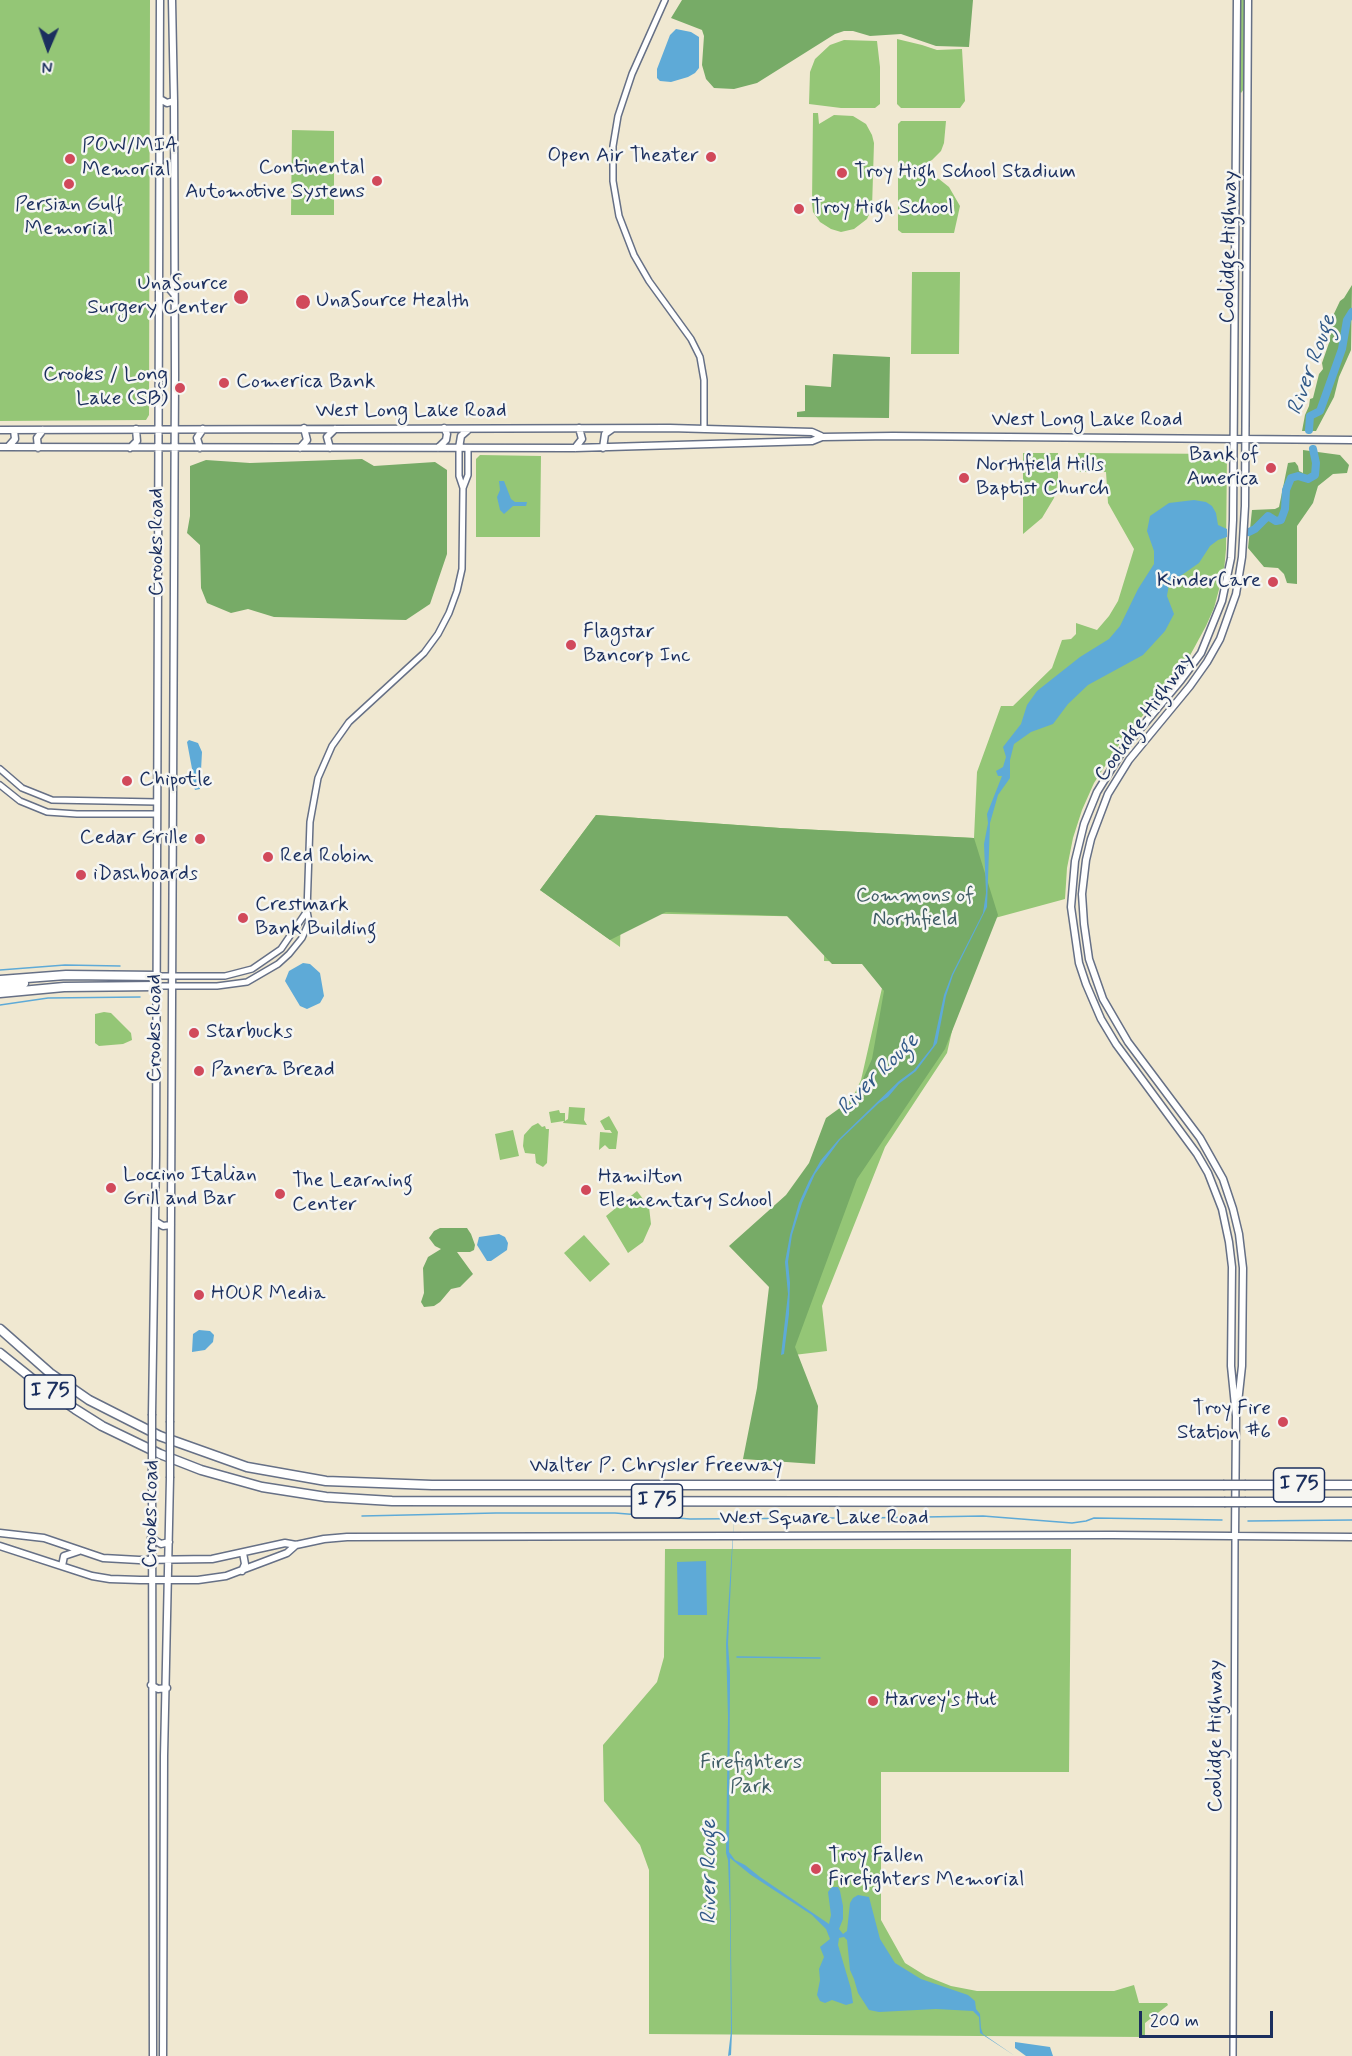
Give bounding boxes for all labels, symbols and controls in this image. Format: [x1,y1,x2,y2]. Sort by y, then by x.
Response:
north arrow [18,18,78,78]
text: N [42,56,53,77]
place label: POW/MIA Memorial [82,134,178,184]
place label: Open Air Theater [547,144,699,170]
marker: Open Air Theater [704,150,718,164]
marker: POW/MIA Memorial [63,152,77,166]
place label: Continental Automotive Systems [185,156,365,206]
place label: Troy High School Stadium [854,160,1076,186]
marker: Troy High School Stadium [835,166,849,180]
street label: Coolidge Highway [1216,170,1244,324]
marker: Continental Automotive Systems [370,174,384,188]
marker: Persian Gulf Memorial [62,177,76,191]
place label: Persian Gulf Memorial [15,193,123,243]
place label: Troy High School [811,196,953,222]
marker: Troy High School [792,202,806,216]
place label: UnaSource Surgery Center [87,272,228,322]
marker: UnaSource Surgery Center [232,288,250,306]
place label: UnaSource Health [316,289,469,315]
marker: UnaSource Health [294,293,312,311]
water label: River Rouge [1283,311,1343,419]
place label: Crooks / Long Lake (SB) [43,363,168,413]
place label: Comerica Bank [236,370,375,396]
marker: Comerica Bank [217,376,231,390]
marker: Crooks / Long Lake (SB) [173,381,187,395]
street label: West Long Lake Road [315,399,507,425]
street label: West Long Lake Road [991,408,1183,434]
place label: Bank of America [1186,443,1259,493]
place label: Northfield Hills Baptist Church [976,453,1109,503]
marker: Bank of America [1264,461,1278,475]
marker: Northfield Hills Baptist Church [957,471,971,485]
street label: Crooks Road [145,488,171,596]
place label: KinderCare [1157,569,1261,595]
marker: KinderCare [1266,575,1280,589]
place label: Flagstar Bancorp Inc [583,620,691,670]
marker: Flagstar Bancorp Inc [564,638,578,652]
street label: Coolidge Highway [1090,649,1200,787]
place label: Chipotle [139,768,212,794]
marker: Chipotle [120,774,134,788]
place label: Cedar Grille [80,826,188,852]
marker: Cedar Grille [193,832,207,846]
place label: Red Robin [280,844,373,870]
marker: Red Robin [261,850,275,864]
place label: iDashboards [93,862,198,888]
marker: iDashboards [74,868,88,882]
park label: Commons of Northfield [856,884,974,934]
place label: Crestmark Bank Building [255,893,377,943]
marker: Crestmark Bank Building [236,911,250,925]
street label: Crooks Road [143,974,169,1082]
place label: Starbucks [206,1020,293,1046]
marker: Starbucks [187,1026,201,1040]
water label: River Rouge [832,1028,926,1122]
place label: Panera Bread [211,1058,335,1084]
marker: Panera Bread [192,1064,206,1078]
place label: Loccino Italian Grill and Bar [123,1163,257,1213]
place label: Hamilton Elementary School [598,1165,773,1215]
place label: The Learning Center [292,1169,413,1219]
marker: Loccino Italian Grill and Bar [104,1181,118,1195]
marker: Hamilton Elementary School [579,1183,593,1197]
marker: The Learning Center [273,1187,287,1201]
place label: HOUR Media [211,1282,325,1308]
marker: HOUR Media [192,1288,206,1302]
road number: I 75 [25,1375,76,1409]
place label: Troy Fire Station #6 [1177,1397,1271,1447]
marker: Troy Fire Station #6 [1276,1415,1290,1429]
street label: Walter P. Chrysler Freeway [530,1454,782,1480]
street label: Crooks Road [138,1460,166,1568]
road number: I 75 [1274,1468,1324,1502]
road number: I 75 [632,1484,682,1518]
street label: West Square Lake Road [720,1506,928,1532]
street label: Coolidge Highway [1204,1660,1230,1812]
place label: Harvey's Hut [885,1688,997,1714]
marker: Harvey's Hut [866,1694,880,1708]
park label: Firefighters Park [700,1751,802,1801]
water label: River Rouge [697,1819,723,1925]
place label: Troy Fallen Firefighters Memorial [828,1844,1025,1894]
marker: Troy Fallen Firefighters Memorial [809,1862,823,1876]
scale bar [1142,1999,1276,2037]
text: 200 m [1150,2009,1199,2033]

